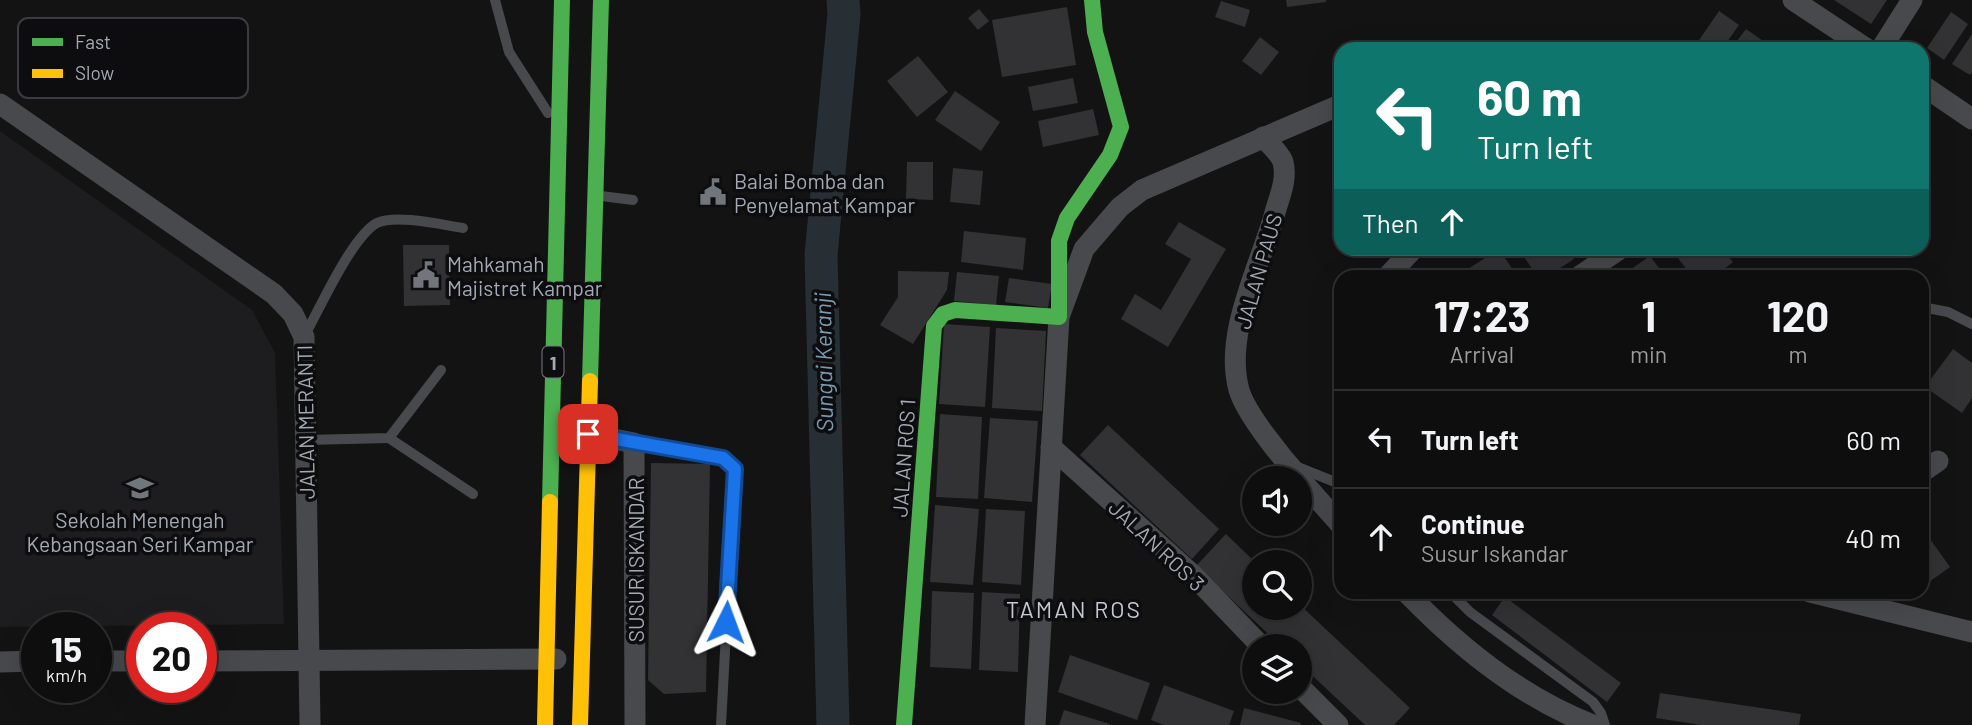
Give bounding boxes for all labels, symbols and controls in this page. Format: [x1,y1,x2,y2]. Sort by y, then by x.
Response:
legend [18,18,248,98]
text: Fast [75,30,111,53]
text: Slow [75,61,114,84]
text: 60 m [1477,67,1582,126]
icon: left [1362,70,1453,161]
text: Turn left [1477,127,1594,165]
place label: Balai Bomba dan Penyelamat Kampar [734,168,916,217]
public building icon: Balai Bomba dan Penyelamat Kampar [698,177,728,207]
icon: ahead [1433,203,1471,241]
text: Then [1362,207,1419,238]
street label: JALAN PAUS [1230,210,1286,332]
place label: Mahkamah Majistret Kampar [447,251,603,300]
public building icon: Mahkamah Majistret Kampar [411,260,441,290]
text: 17:23 [1434,290,1530,340]
text: 1 [1641,290,1656,340]
text: 120 [1767,290,1829,340]
water label: Sungai Keranji [808,292,838,432]
text: Arrival [1450,340,1514,368]
text: min [1630,340,1667,368]
text: m [1789,340,1808,368]
street label: JALAN MERANTI [291,345,319,499]
road number: 1 [542,346,564,378]
street label: JALAN ROS 1 [886,398,920,518]
pin [558,404,618,464]
icon: arrive [569,415,607,453]
icon: left [1362,420,1400,458]
text: Turn left [1421,424,1519,455]
text: 60 m [1846,424,1901,455]
map controls [1242,466,1312,704]
button: sound [1242,466,1312,536]
school or university icon: Sekolah Menengah Kebangsaan Seri Kampar [125,473,155,503]
street label: SUSUR ISKANDAR [623,478,648,642]
street label: JALAN ROS 3 [1104,494,1210,596]
place label: Sekolah Menengah Kebangsaan Seri Kampar [27,507,254,556]
text: Continue [1421,508,1525,539]
icon: ahead [1362,518,1400,556]
text: 40 m [1845,522,1901,553]
text: Susur Iskandar [1421,539,1568,567]
button: search [1242,550,1312,620]
position arrow [689,585,763,659]
district label: TAMAN ROS [1006,595,1142,623]
speed limit sign: 20 [126,612,217,703]
text: 15 [51,627,82,669]
button: layers [1242,634,1312,704]
text: km/h [46,664,87,686]

